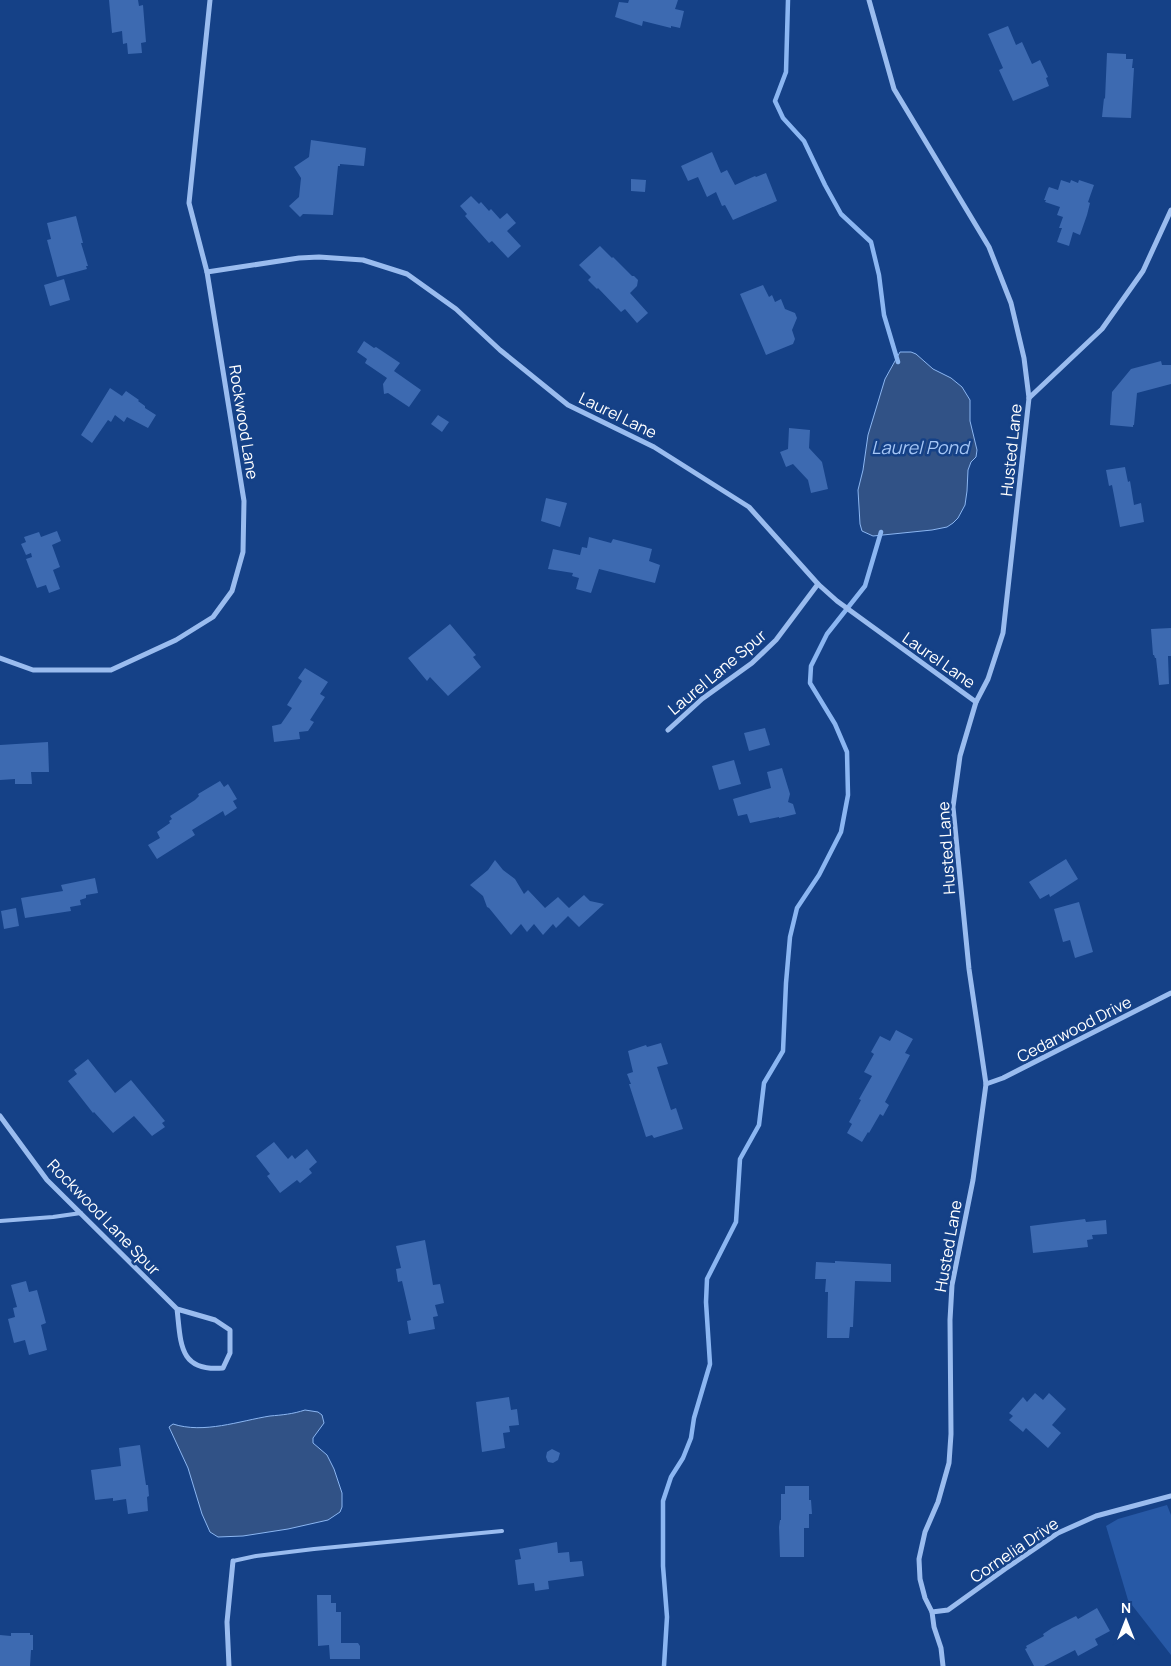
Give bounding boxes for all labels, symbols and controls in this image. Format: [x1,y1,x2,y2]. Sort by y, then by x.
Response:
street label: Rockwood Lane [224,363,264,481]
street label: Laurel Lane [575,387,661,443]
street label: Husted Lane [995,403,1027,497]
water label: Laurel Pond [871,435,971,459]
street label: Laurel Lane Spur [663,624,771,720]
street label: Laurel Lane [898,627,980,693]
street label: Husted Lane [932,801,960,895]
street label: Cedarwood Drive [1013,991,1135,1067]
street label: Rockwood Lane Spur [43,1154,165,1280]
street label: Husted Lane [929,1198,967,1294]
street label: Cornelia Drive [965,1512,1063,1588]
north arrow [1101,1596,1151,1646]
text: N [1121,1598,1131,1617]

